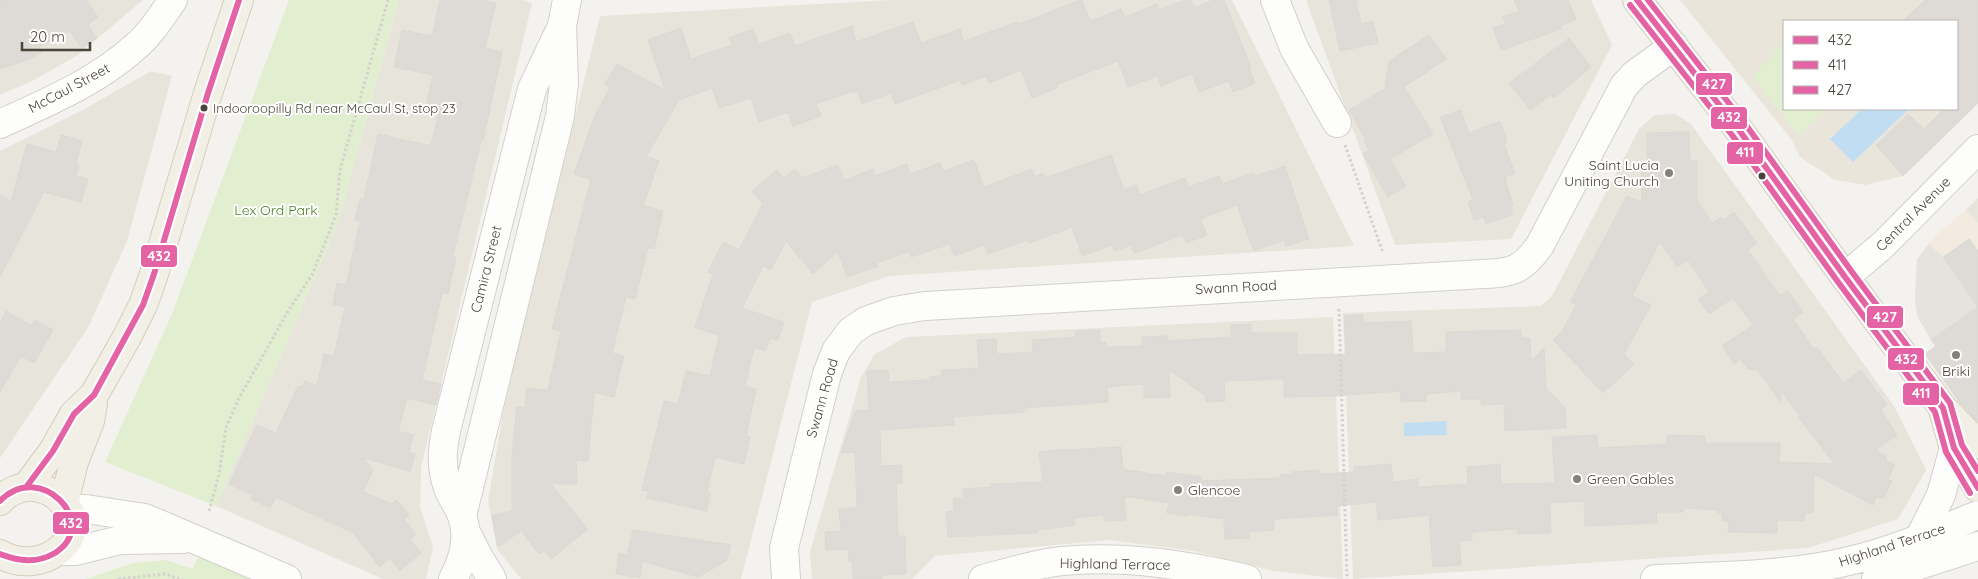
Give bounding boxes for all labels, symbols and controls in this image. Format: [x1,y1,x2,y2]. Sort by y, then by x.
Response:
scale bar [22,20,90,52]
legend [1783,20,1958,110]
text: 20 m [30,27,65,46]
text: 432 [1828,30,1852,49]
text: 411 [1828,55,1847,74]
street label: McCaul Street [25,59,113,117]
line badge: 427 [1695,72,1733,96]
text: 427 [1702,75,1726,93]
text: 427 [1828,80,1852,99]
place label: Indooroopilly Rd near McCaul St, stop 23 [213,100,456,116]
marker: Indooroopilly Rd near McCaul St, stop 23 [199,103,209,113]
line badge: 432 [1710,106,1748,130]
text: 432 [1717,108,1741,126]
line badge: 411 [1726,141,1764,165]
text: 411 [1736,143,1754,161]
place label: Saint Lucia Uniting Church [1564,156,1659,190]
marker: Saint Lucia Uniting Church [1663,167,1675,179]
unlabelled marker [1757,171,1767,181]
street label: Central Avenue [1872,173,1954,255]
park label: Lex Ord Park [234,201,318,219]
street label: Camira Street [466,223,506,314]
line badge: 432 [140,244,178,268]
text: 432 [147,247,171,265]
street label: Swann Road [1195,276,1277,298]
line badge: 427 [1866,305,1904,329]
text: 427 [1873,308,1897,326]
line badge: 432 [1887,347,1925,371]
marker: Briki [1950,349,1962,361]
text: 432 [1894,350,1918,368]
street label: Swann Road [802,356,842,440]
place label: Briki [1942,362,1970,380]
line badge: 411 [1902,382,1940,406]
text: 411 [1912,384,1930,402]
place label: Green Gables [1587,470,1674,488]
marker: Green Gables [1571,473,1583,485]
place label: Glencoe [1188,481,1241,499]
marker: Glencoe [1172,484,1184,496]
line badge: 432 [52,511,90,535]
text: 432 [59,514,83,532]
street label: Highland Terrace [1837,519,1948,571]
street label: Highland Terrace [1059,554,1171,574]

